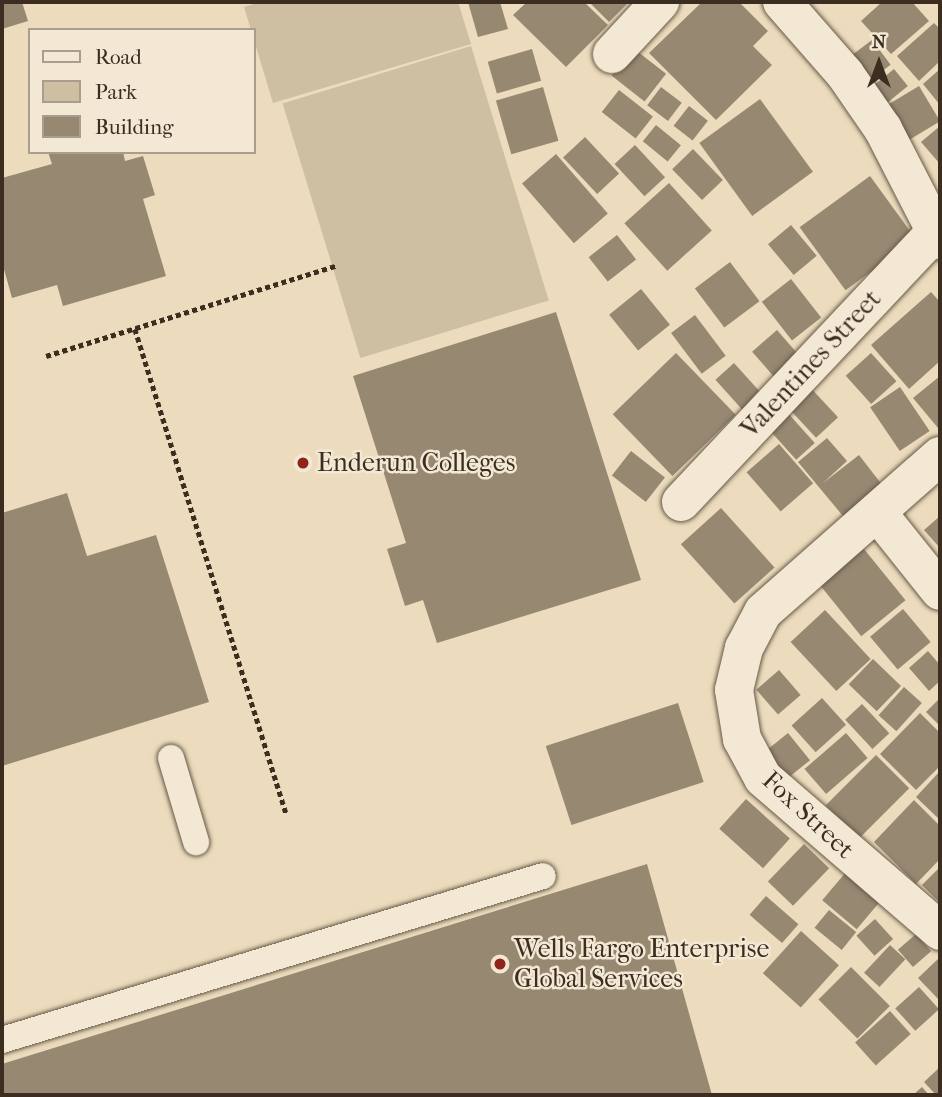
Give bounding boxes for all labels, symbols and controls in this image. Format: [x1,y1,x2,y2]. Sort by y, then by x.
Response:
legend [28,28,256,154]
north arrow [844,28,914,98]
text: N [872,31,886,53]
text: Road [95,45,142,69]
text: Park [95,80,137,104]
text: Building [95,115,173,139]
street label: Valentines Street [735,284,887,444]
place label: Enderun Colleges [317,447,515,479]
marker: Enderun Colleges [295,455,311,471]
street label: Fox Street [756,765,860,865]
place label: Wells Fargo Enterprise Global Services [514,933,769,995]
marker: Wells Fargo Enterprise Global Services [492,956,508,972]

